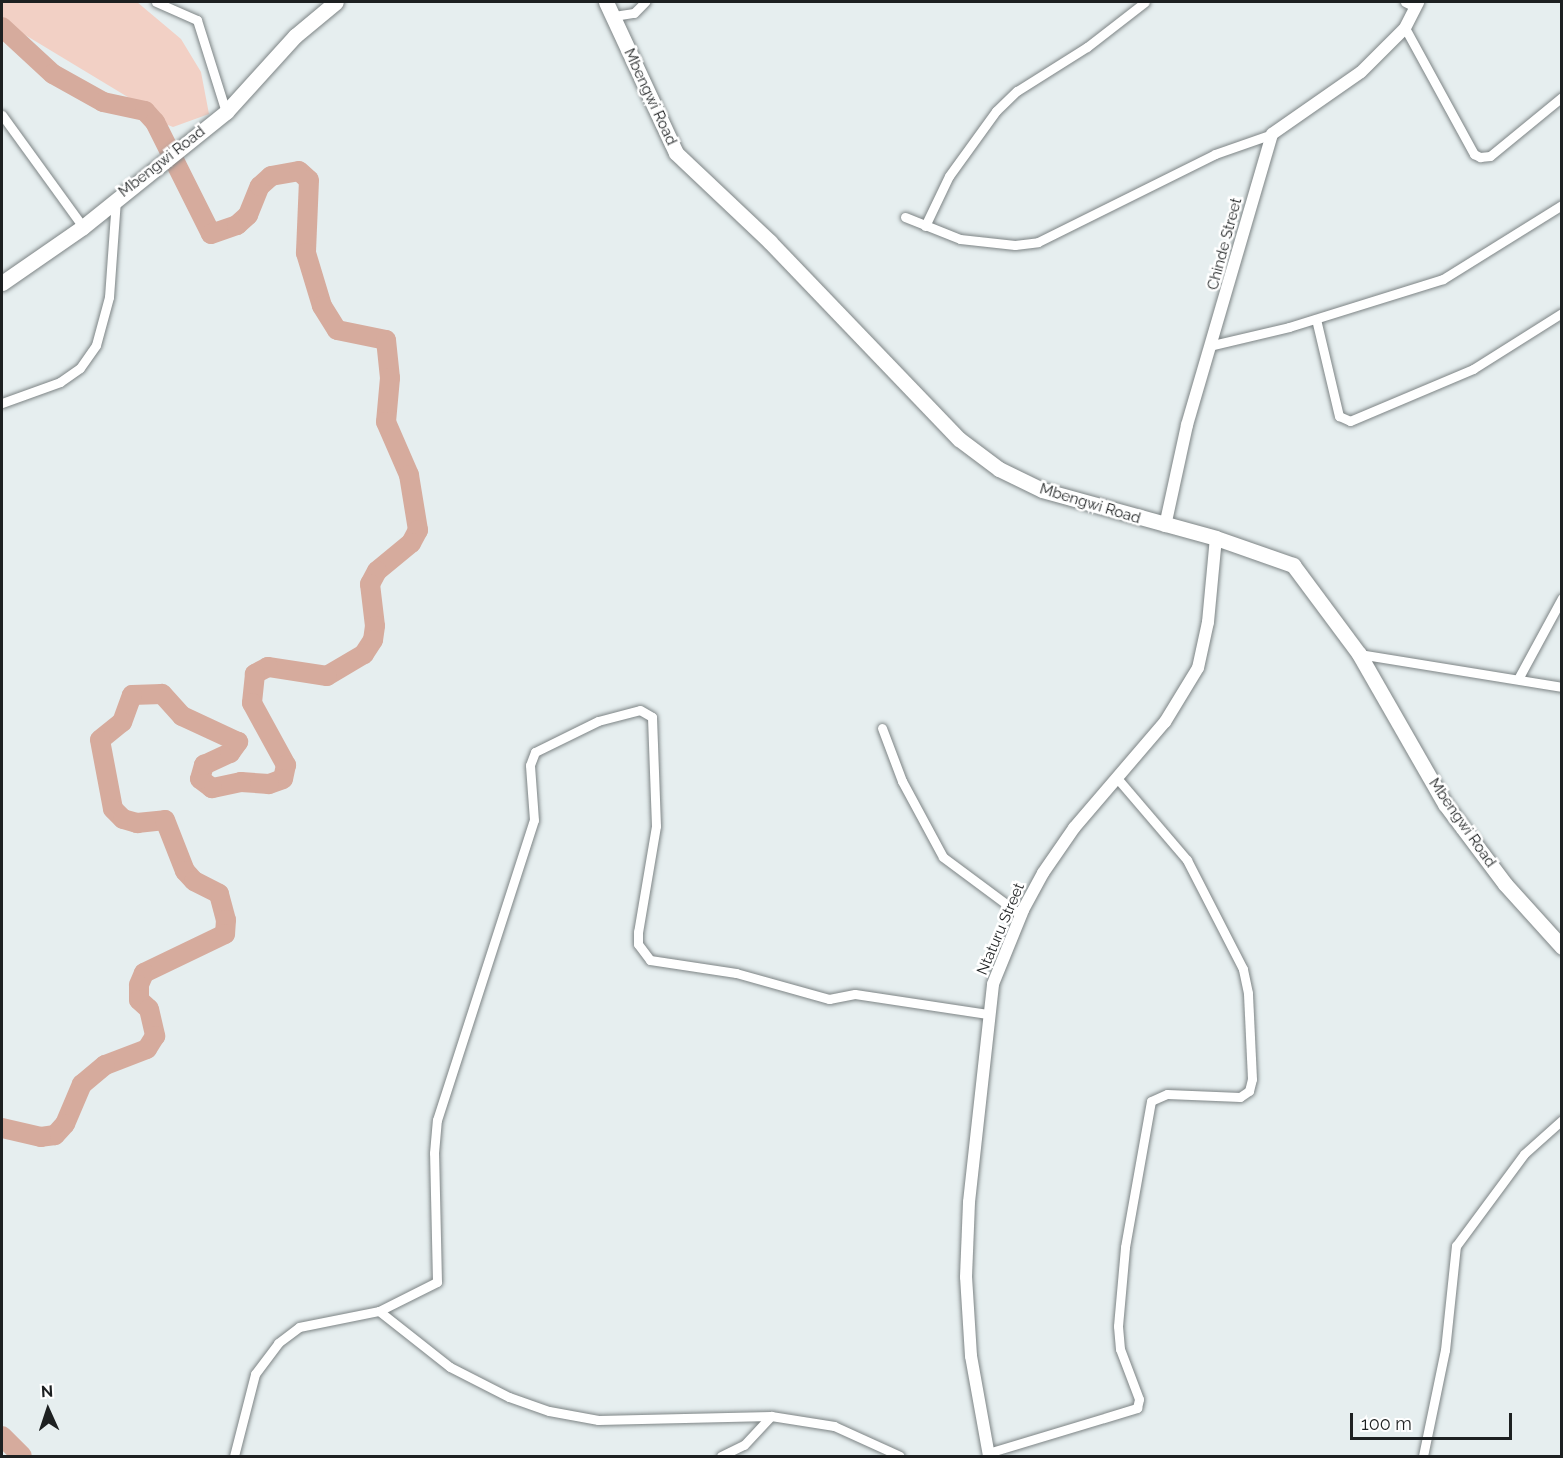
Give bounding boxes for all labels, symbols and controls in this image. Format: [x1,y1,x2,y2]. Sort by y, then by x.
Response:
street label: Mbengwi Road [620,46,680,148]
street label: Mbengwi Road [115,123,209,201]
street label: Chinde Street [1204,196,1246,292]
street label: Mbengwi Road [1037,480,1143,528]
street label: Mbengwi Road [1425,775,1499,871]
street label: Ntaturu Street [974,880,1028,978]
north arrow [18,1380,78,1440]
text: N [40,1382,54,1401]
scale bar [1353,1401,1515,1439]
text: 100 m [1361,1413,1412,1434]

